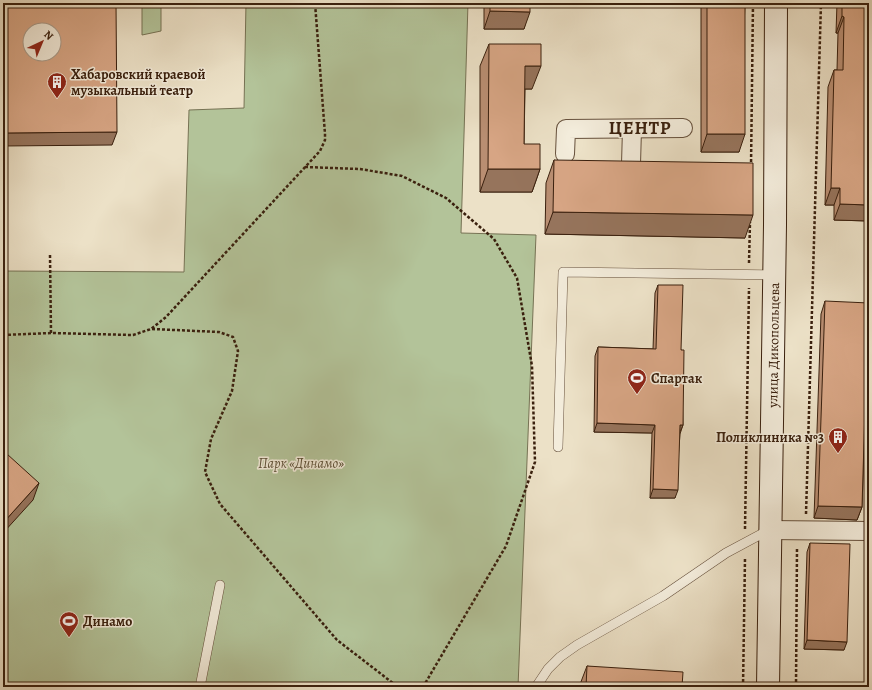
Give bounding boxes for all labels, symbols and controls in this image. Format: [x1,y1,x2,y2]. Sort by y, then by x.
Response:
north arrow [22,22,62,62]
text: N [41,27,57,43]
place label: Хабаровский краевой музыкальный театр [71,65,206,100]
building icon: Хабаровский краевой музыкальный театр [46,71,68,99]
district label: ЦЕНТР [609,116,671,140]
street label: улица Дикопольцева [763,282,784,409]
sports icon: Спартак [626,367,648,395]
place label: Спартак [651,369,703,388]
building icon: Поликлиника №3 [827,426,849,454]
place label: Поликлиника №3 [716,428,824,447]
park label: Парк «Динамо» [258,454,344,473]
sports icon: Динамо [58,610,80,638]
place label: Динамо [83,612,132,631]

